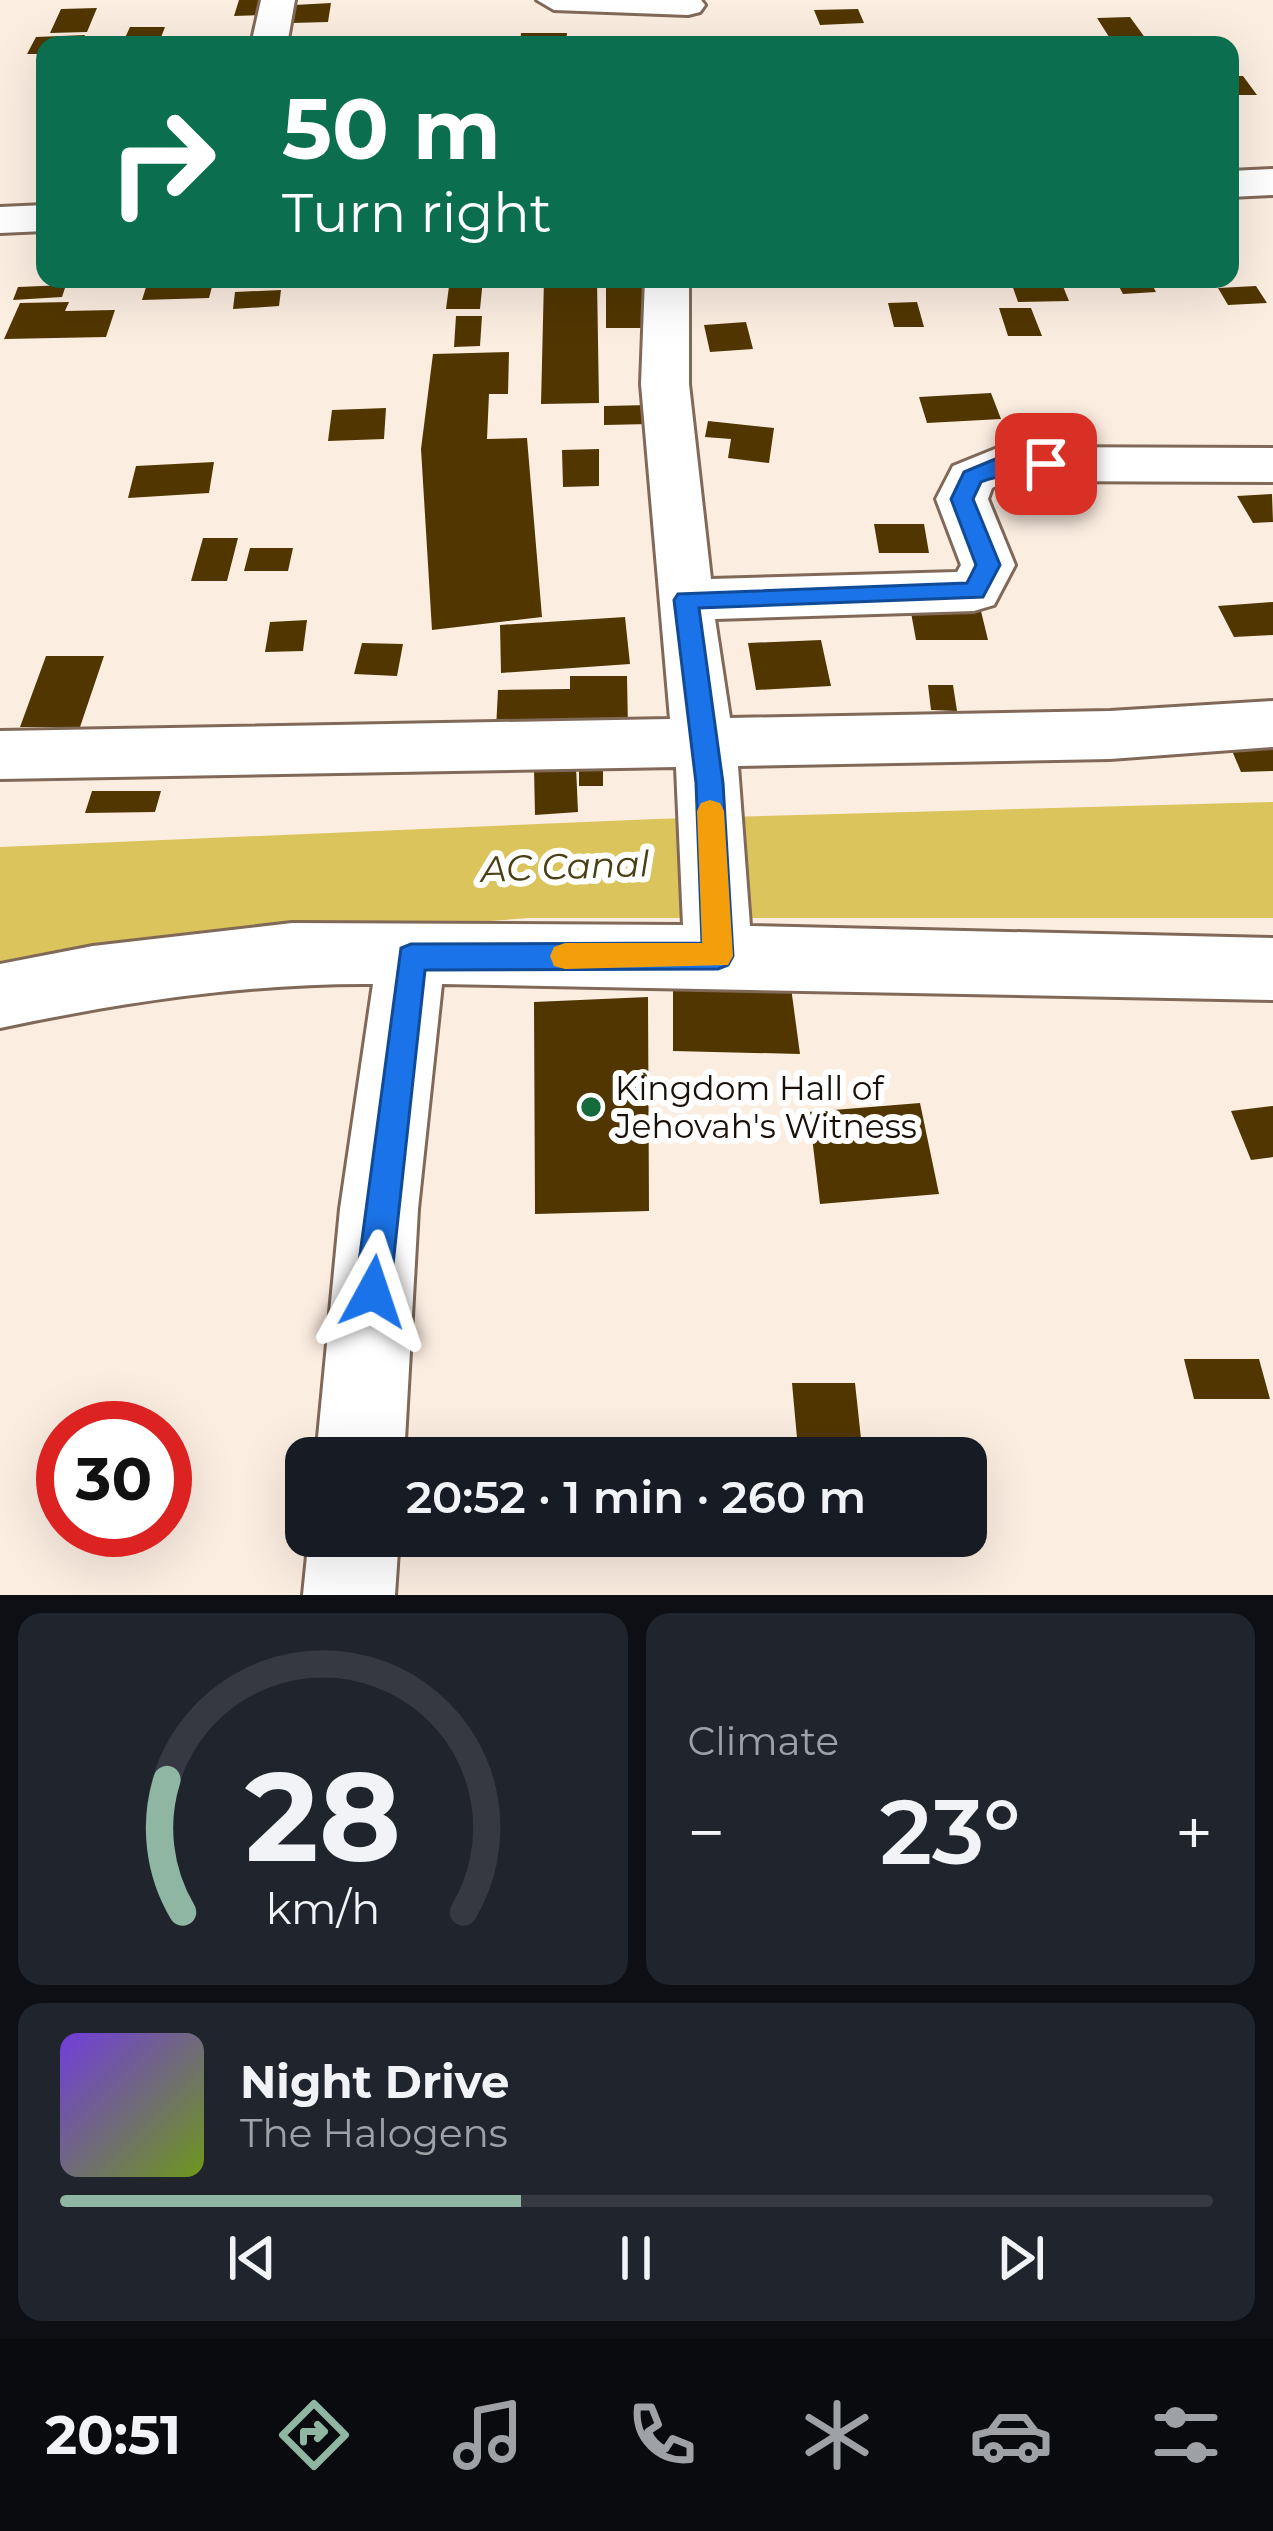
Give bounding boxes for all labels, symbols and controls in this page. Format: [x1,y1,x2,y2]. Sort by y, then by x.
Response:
text: 50 m [282,78,501,180]
icon: right [84,84,240,240]
text: Turn right [282,180,552,246]
pin [995,413,1097,515]
icon: arrive [1013,431,1079,497]
water label: AC Canal [478,841,650,891]
place label: Kingdom Hall of Jehovah's Witness [614,1068,917,1146]
marker: Kingdom Hall of Jehovah's Witness [578,1094,604,1120]
position arrow [310,1229,436,1355]
speed limit sign: 30 [36,1401,192,1557]
text: 20:52 · 1 min · 260 m [406,1469,866,1524]
text: Climate [688,1717,839,1765]
text: 28 [245,1740,401,1892]
text: 23° [880,1777,1021,1887]
text: − [688,1792,725,1873]
text: + [1175,1792,1213,1873]
text: km/h [266,1882,380,1935]
text: Night Drive [240,2054,509,2109]
text: The Halogens [240,2109,508,2157]
icon: previous [219,2225,285,2291]
icon: pause [603,2225,669,2291]
icon: next [988,2225,1054,2291]
icon: directions [272,2393,356,2477]
icon: music [446,2393,530,2477]
icon: phone [620,2393,704,2477]
icon: climate [795,2393,879,2477]
icon: car [969,2393,1053,2477]
icon: filters [1144,2393,1228,2477]
text: 20:51 [45,2402,181,2468]

